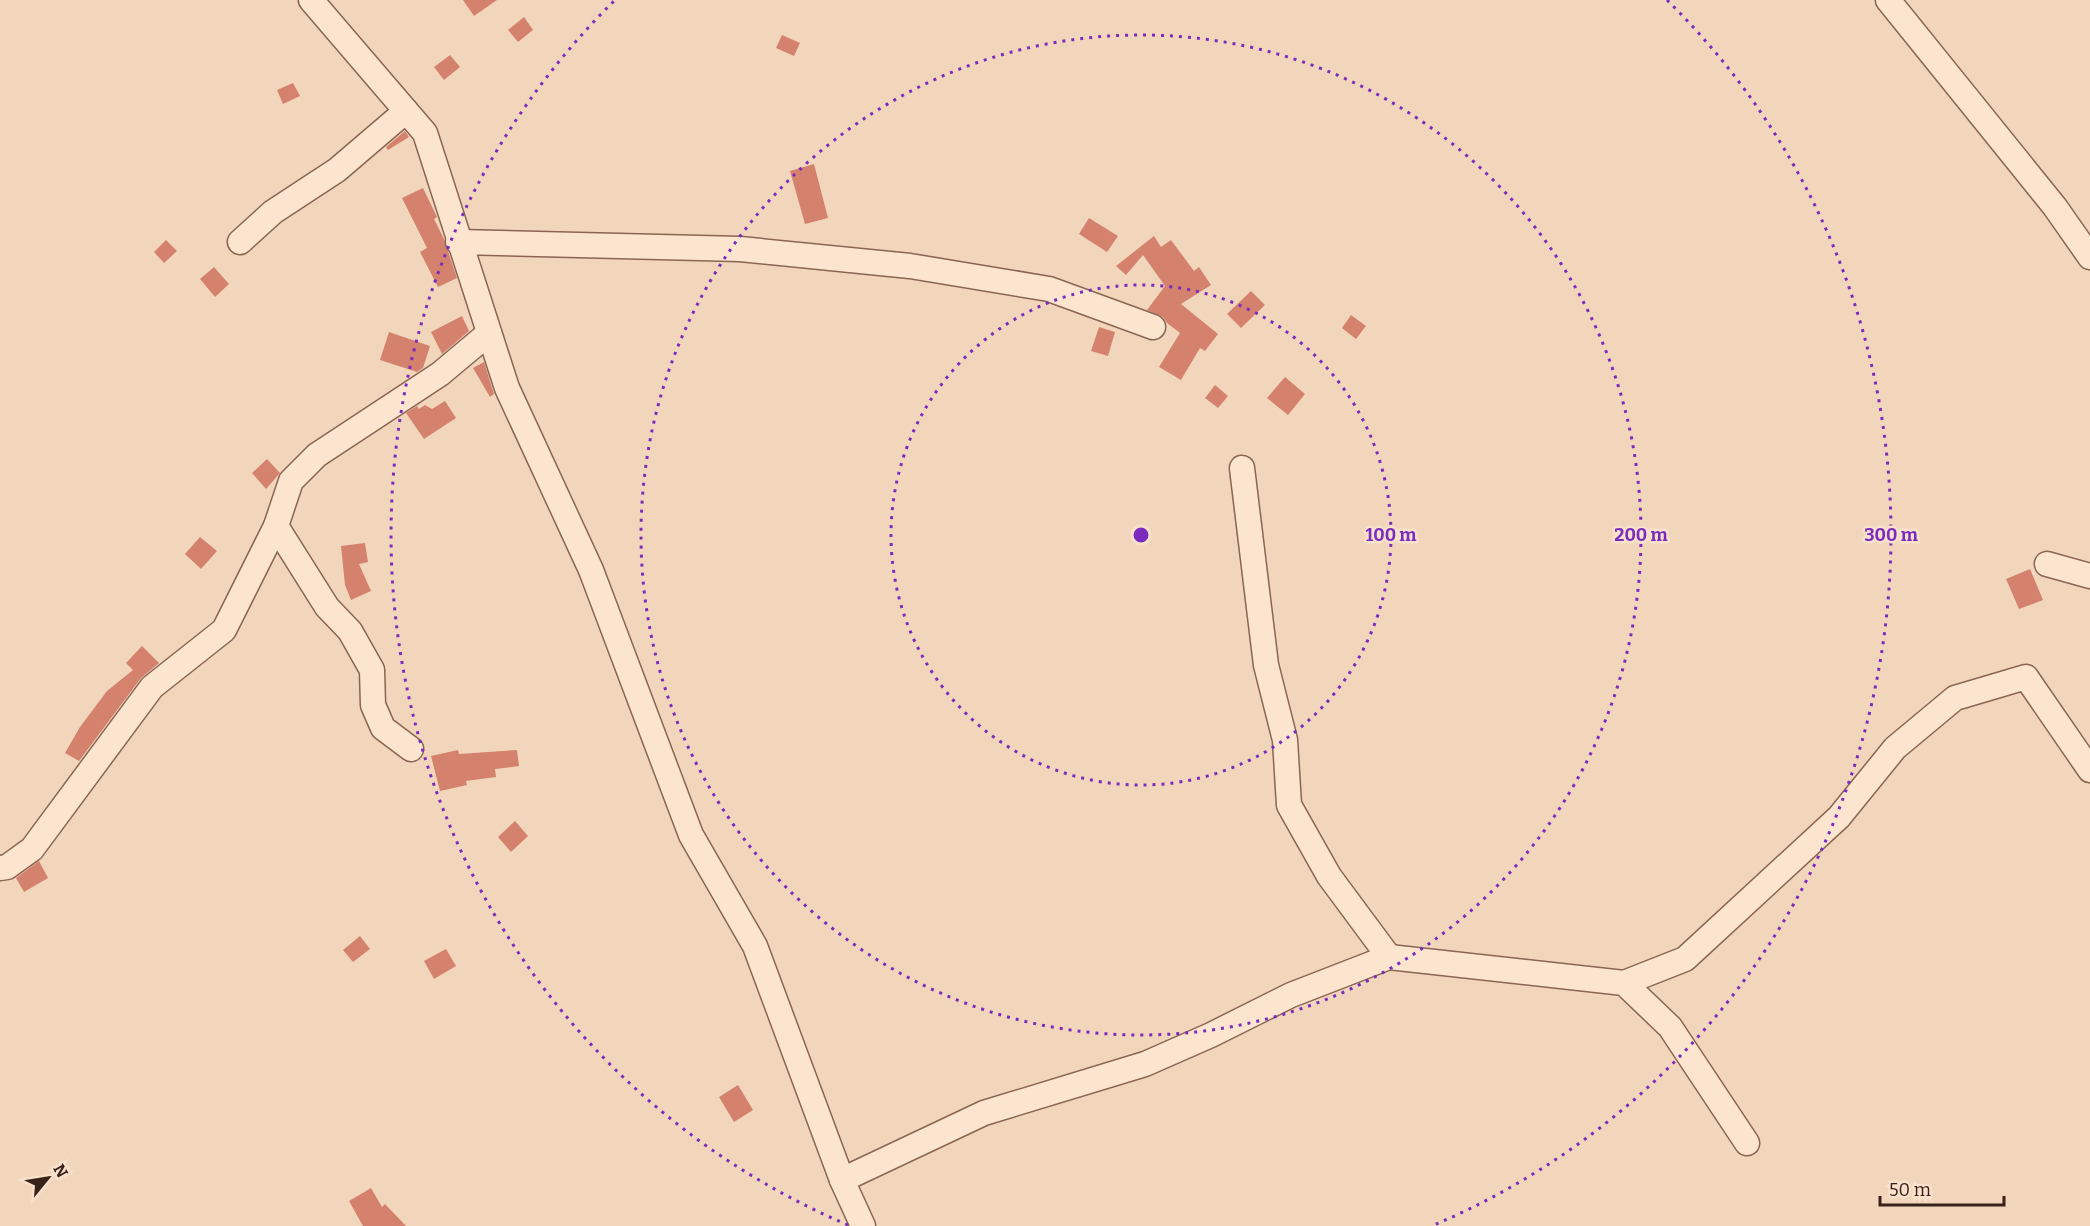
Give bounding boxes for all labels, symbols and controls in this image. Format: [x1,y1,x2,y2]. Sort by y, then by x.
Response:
text: 100 m [1365,524,1417,546]
text: 200 m [1614,524,1668,546]
text: 300 m [1864,524,1918,546]
centre of rings [1131,525,1151,545]
north arrow [18,1148,78,1208]
text: N [49,1161,72,1181]
scale bar [1880,1169,2004,1207]
text: 50 m [1889,1179,1931,1201]

